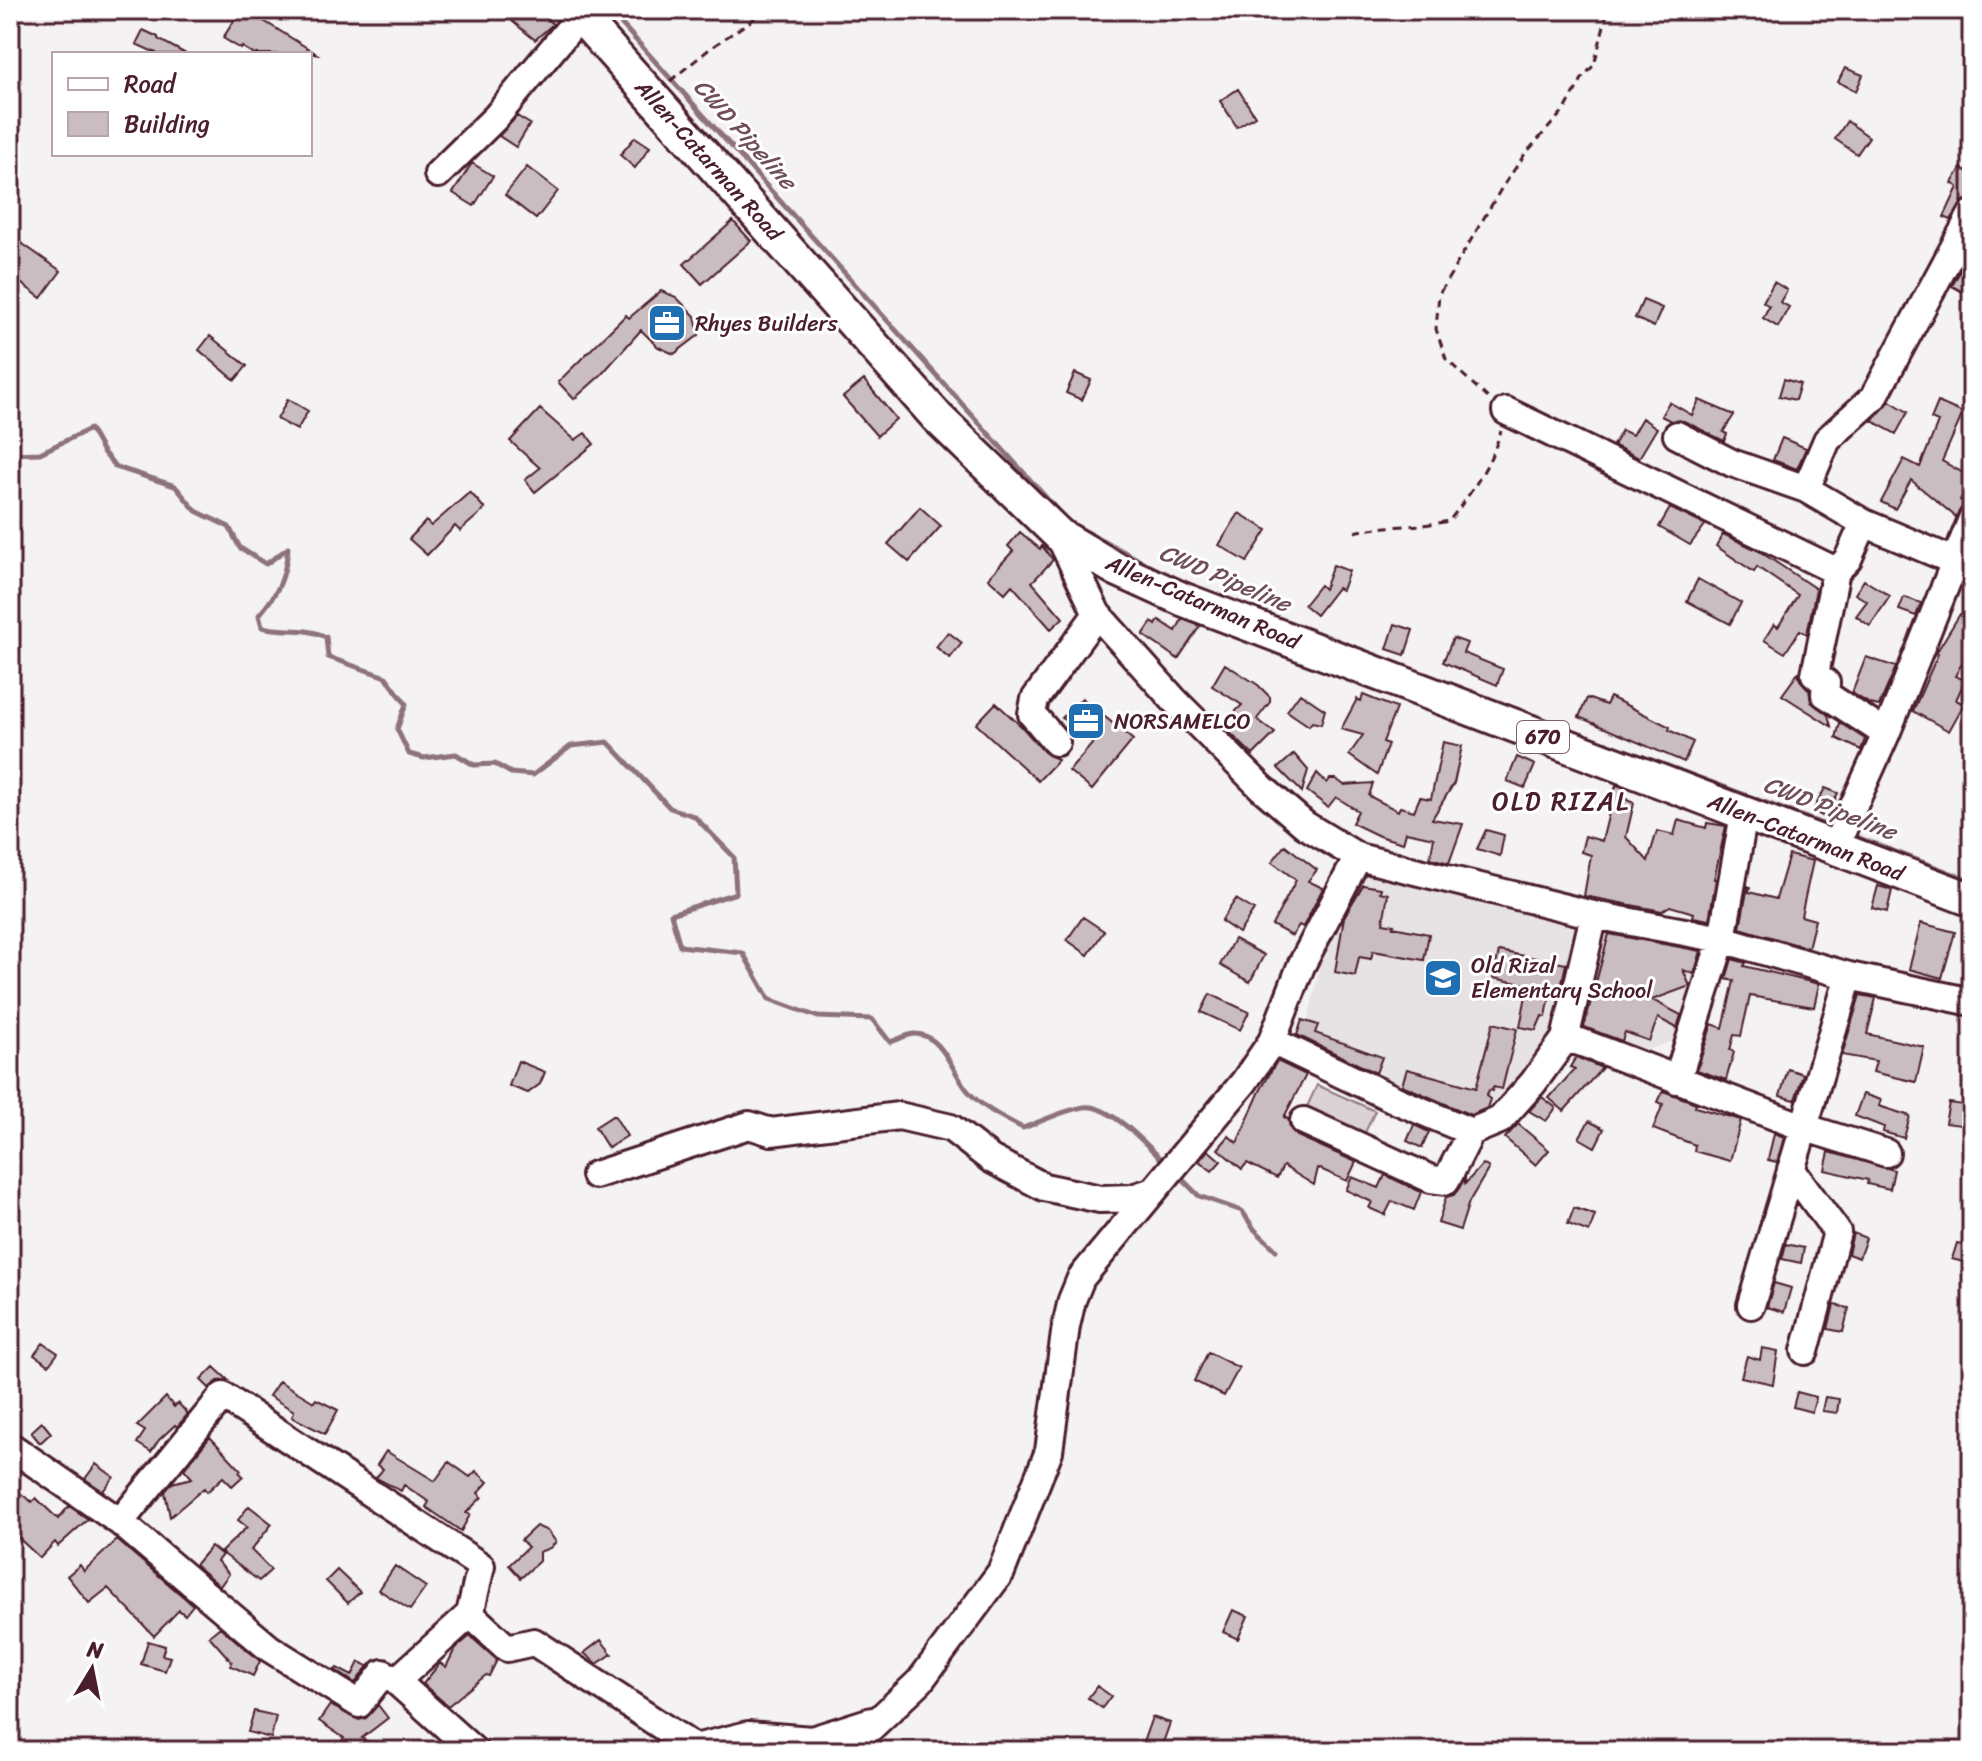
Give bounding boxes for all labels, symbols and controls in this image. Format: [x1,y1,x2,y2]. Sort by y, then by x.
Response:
legend [52,52,312,156]
text: Road [124,63,178,105]
water label: CWD Pipeline [683,68,809,202]
street label: Allen-Catarman Road [624,69,794,251]
text: Building [124,103,210,145]
office icon: Rhyes Builders [646,302,688,344]
place label: Rhyes Builders [695,304,839,343]
water label: CWD Pipeline [1153,531,1300,626]
street label: Allen-Catarman Road [1099,543,1307,661]
office icon: NORSAMELCO [1065,700,1107,742]
place label: NORSAMELCO [1114,702,1251,741]
road number: 670 [1517,721,1569,753]
water label: CWD Pipeline [1757,763,1905,854]
district label: OLD RIZAL [1492,778,1630,824]
street label: Allen-Catarman Road [1701,781,1911,893]
place label: Old Rizal Elementary School [1471,946,1653,1010]
school or university icon: Old Rizal Elementary School [1422,957,1464,999]
north arrow [52,1629,132,1709]
text: N [84,1629,107,1670]

